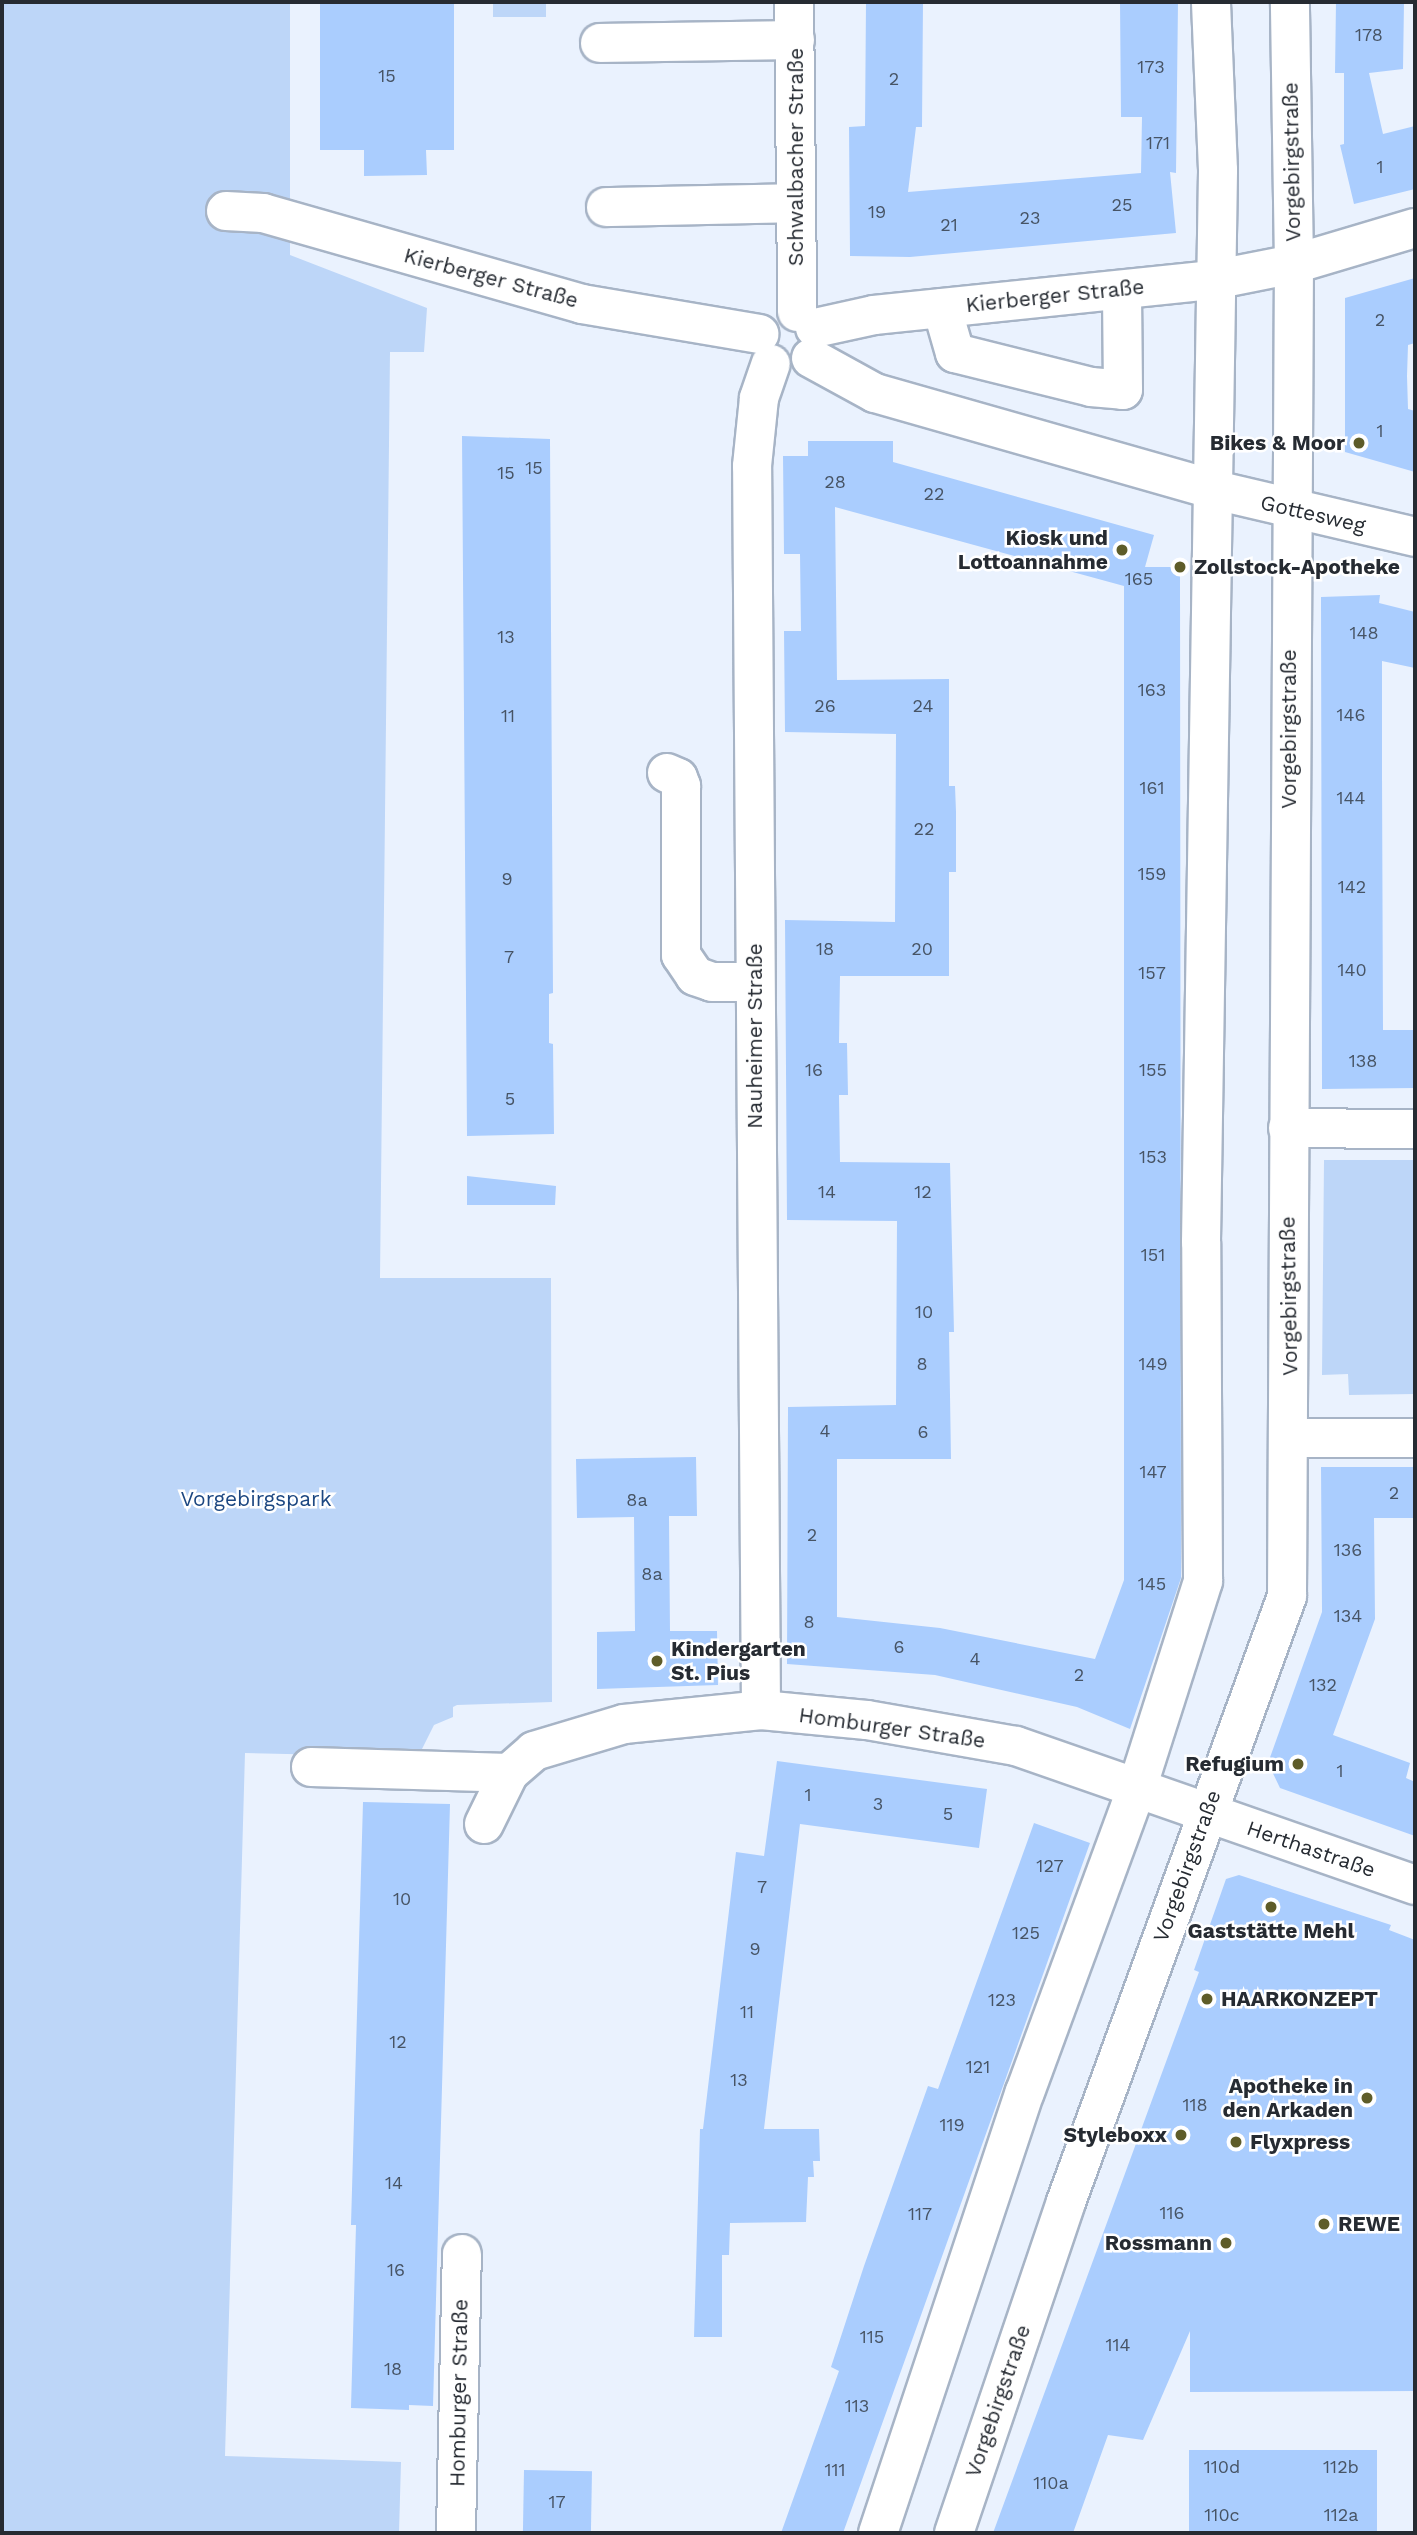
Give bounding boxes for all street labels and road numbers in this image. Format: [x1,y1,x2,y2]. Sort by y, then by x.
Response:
street label: Schwalbacher Straße [783,48,809,266]
street label: Vorgebirgstraße [1278,82,1306,242]
street label: Kierberger Straße [401,243,581,313]
street label: Kierberger Straße [964,274,1146,318]
street label: Gottesweg [1258,490,1368,538]
street label: Vorgebirgstraße [1276,649,1302,809]
street label: Nauheimer Straße [742,943,768,1129]
street label: Vorgebirgstraße [1275,1216,1303,1376]
street label: Homburger Straße [797,1702,987,1754]
street label: Vorgebirgstraße [1148,1787,1226,1945]
street label: Herthastraße [1244,1815,1378,1883]
street label: Homburger Straße [445,2299,473,2487]
street label: Vorgebirgstraße [960,2321,1036,2481]

